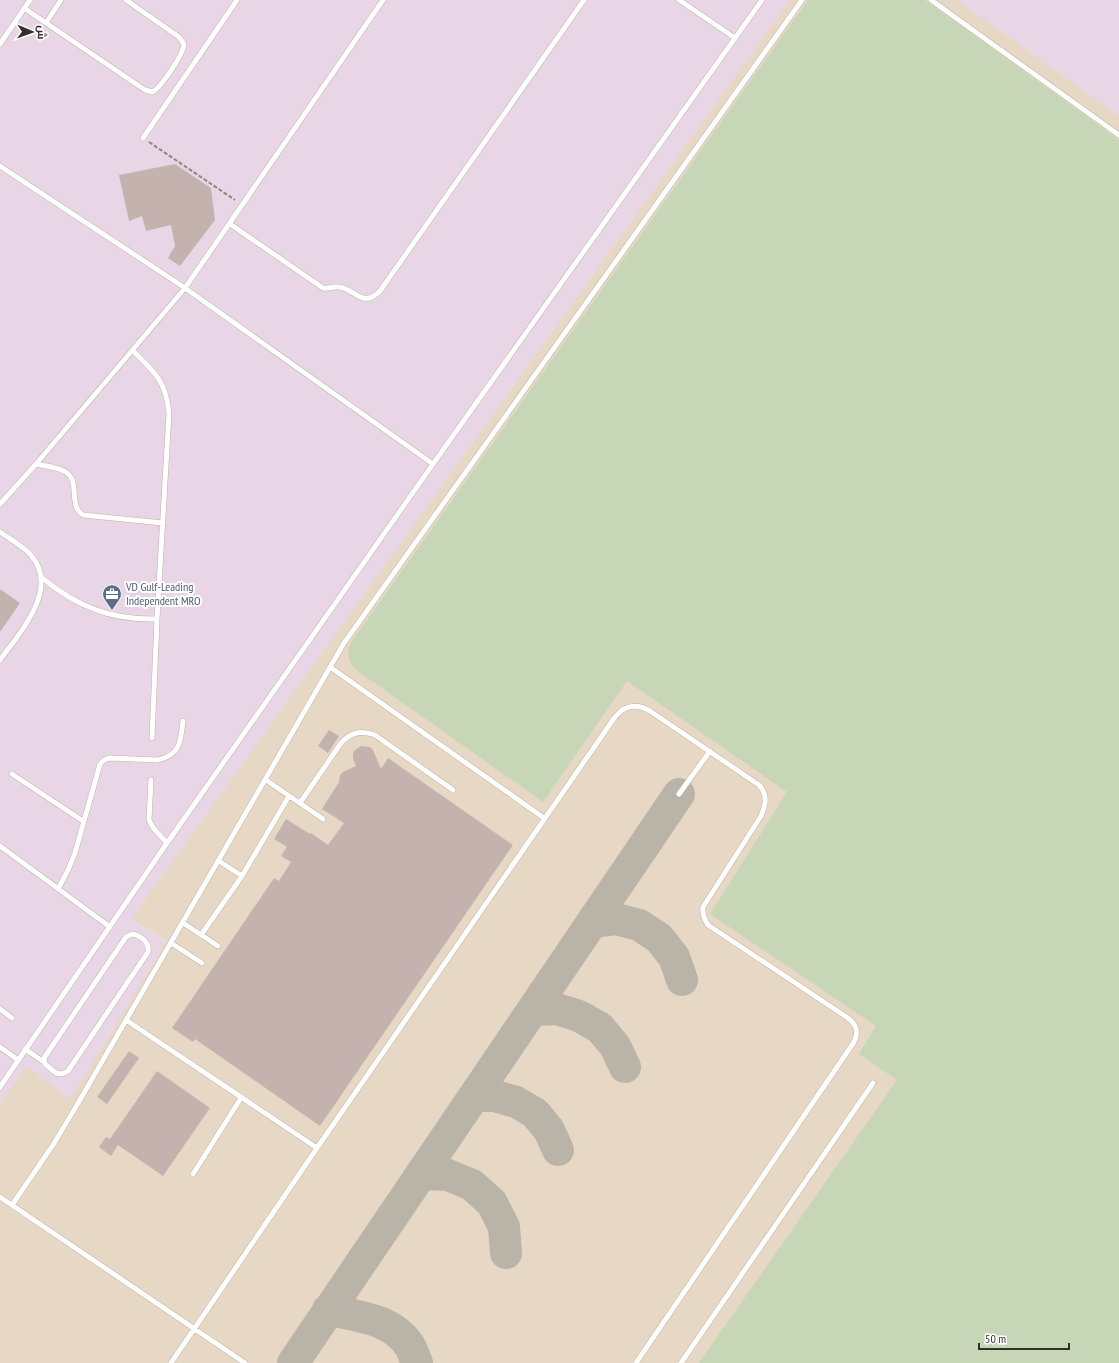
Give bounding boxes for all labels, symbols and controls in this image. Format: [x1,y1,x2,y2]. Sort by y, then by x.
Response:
north arrow [12,12,52,52]
text: ش [35,25,49,40]
place label: VD Gulf-Leading Independent MRO [125,579,201,608]
office icon: VD Gulf-Leading Independent MRO [101,583,123,611]
scale bar [979,1325,1069,1351]
text: 50 m [985,1331,1006,1346]

